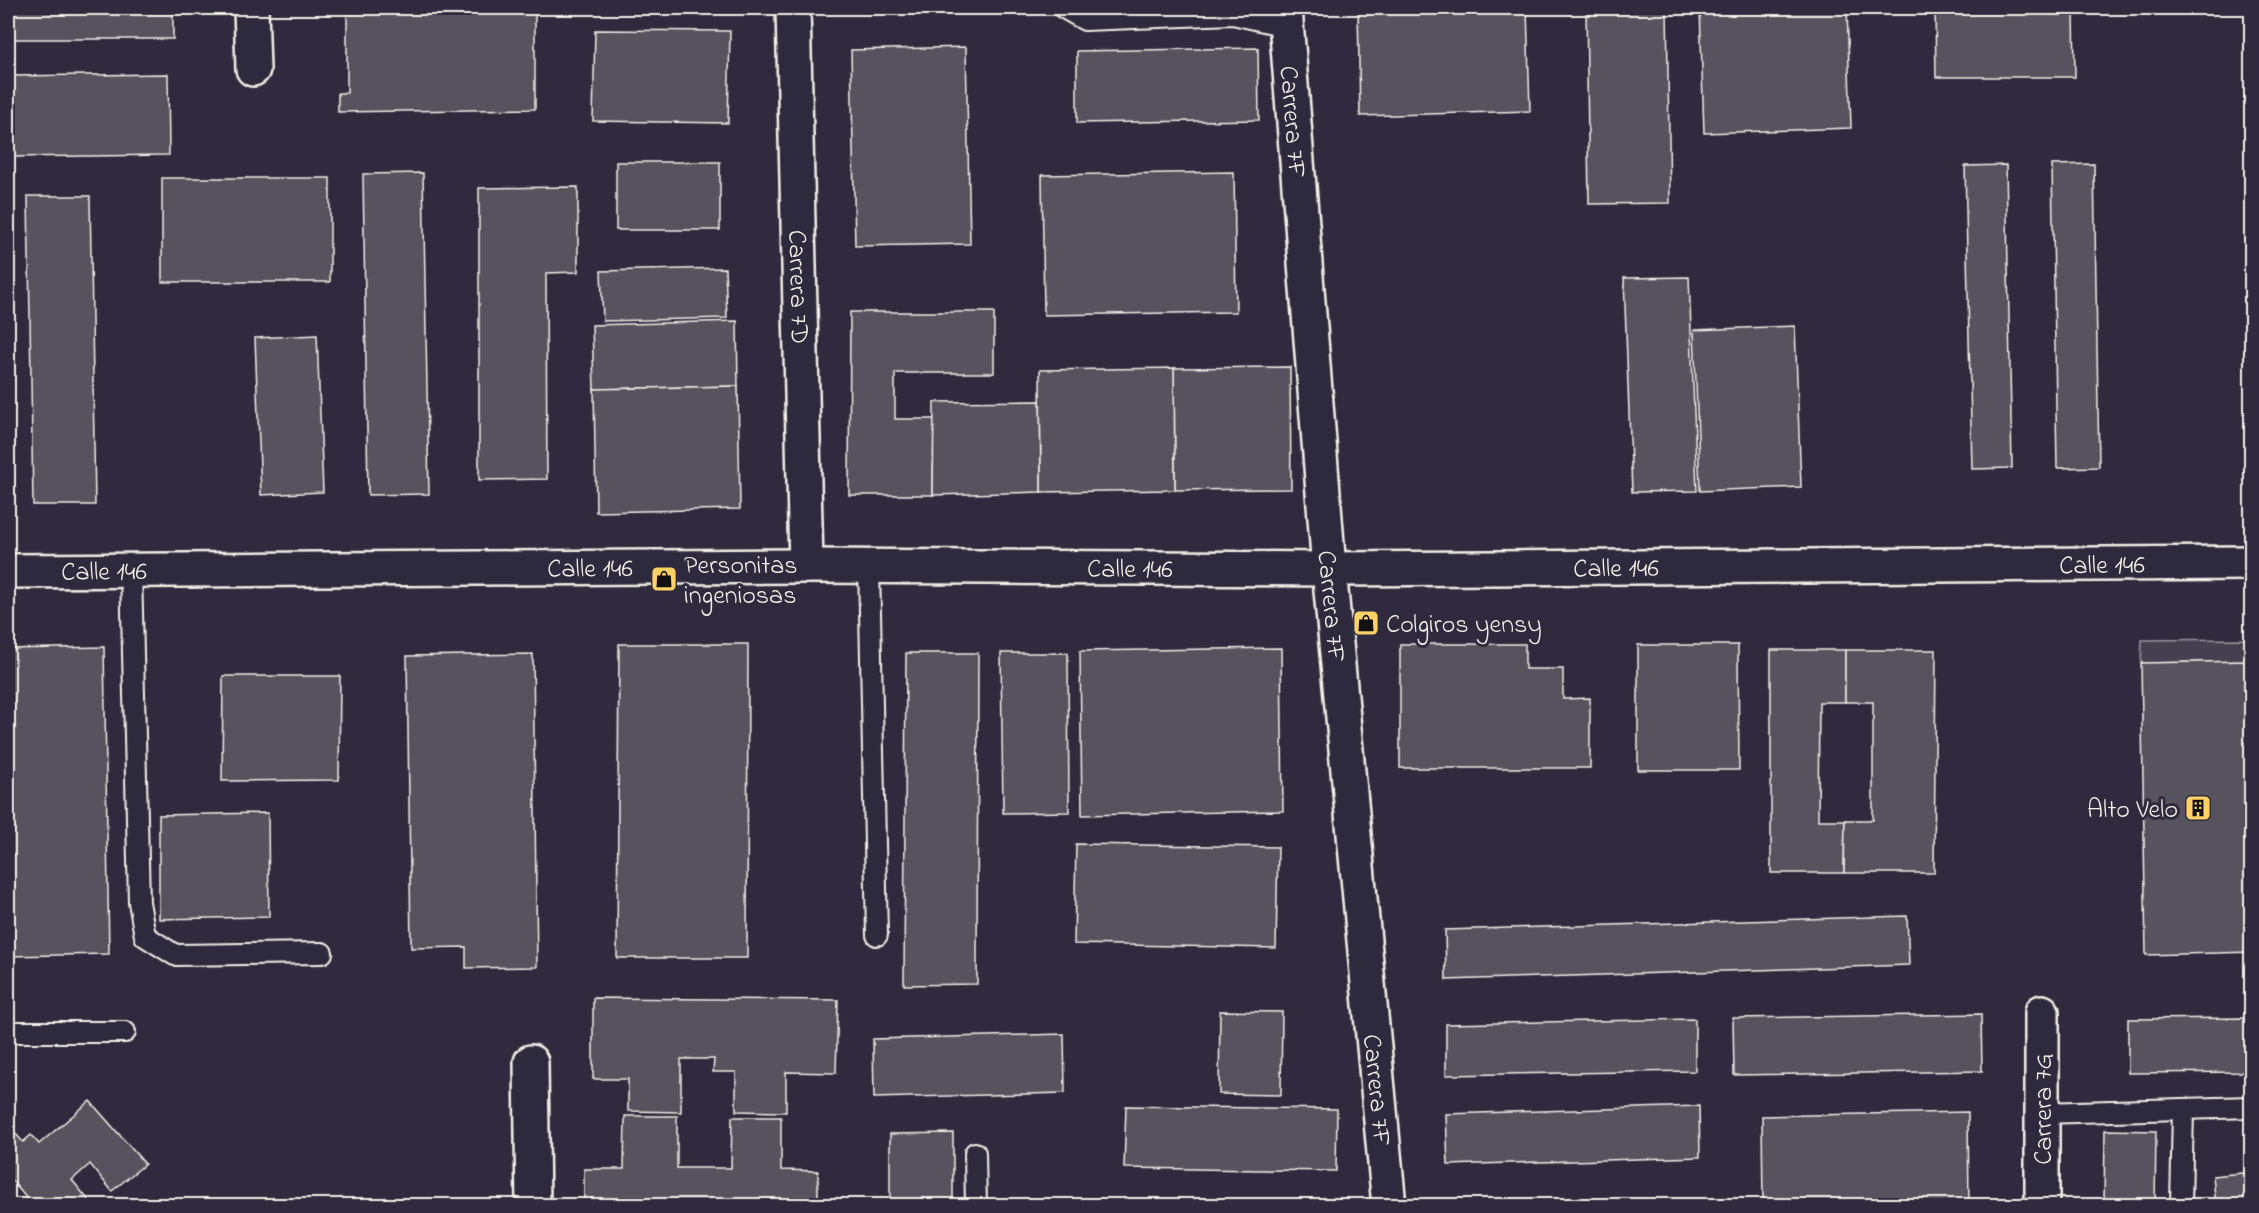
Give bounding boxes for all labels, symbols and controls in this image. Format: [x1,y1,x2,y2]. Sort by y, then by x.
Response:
street label: Carrera 7F [1268,64,1314,179]
street label: Carrera 7D [776,229,817,345]
place label: Personitas ingeniosas [684,548,797,616]
street label: Calle 146 [2059,548,2145,586]
street label: Carrera 7F [1306,549,1354,664]
street label: Calle 146 [547,551,633,590]
street label: Calle 146 [1573,551,1659,589]
street label: Calle 146 [1087,552,1173,590]
street label: Calle 146 [61,554,147,593]
shop icon: Personitas ingeniosas [649,564,679,594]
place label: Colgiros yensy [1386,607,1542,645]
shop icon: Colgiros yensy [1351,608,1381,638]
place label: Alto Velo [2087,792,2178,830]
building icon: Alto Velo [2183,793,2213,823]
street label: Carrera 7F [1351,1033,1399,1148]
street label: Carrera 7G [2026,1053,2064,1165]

